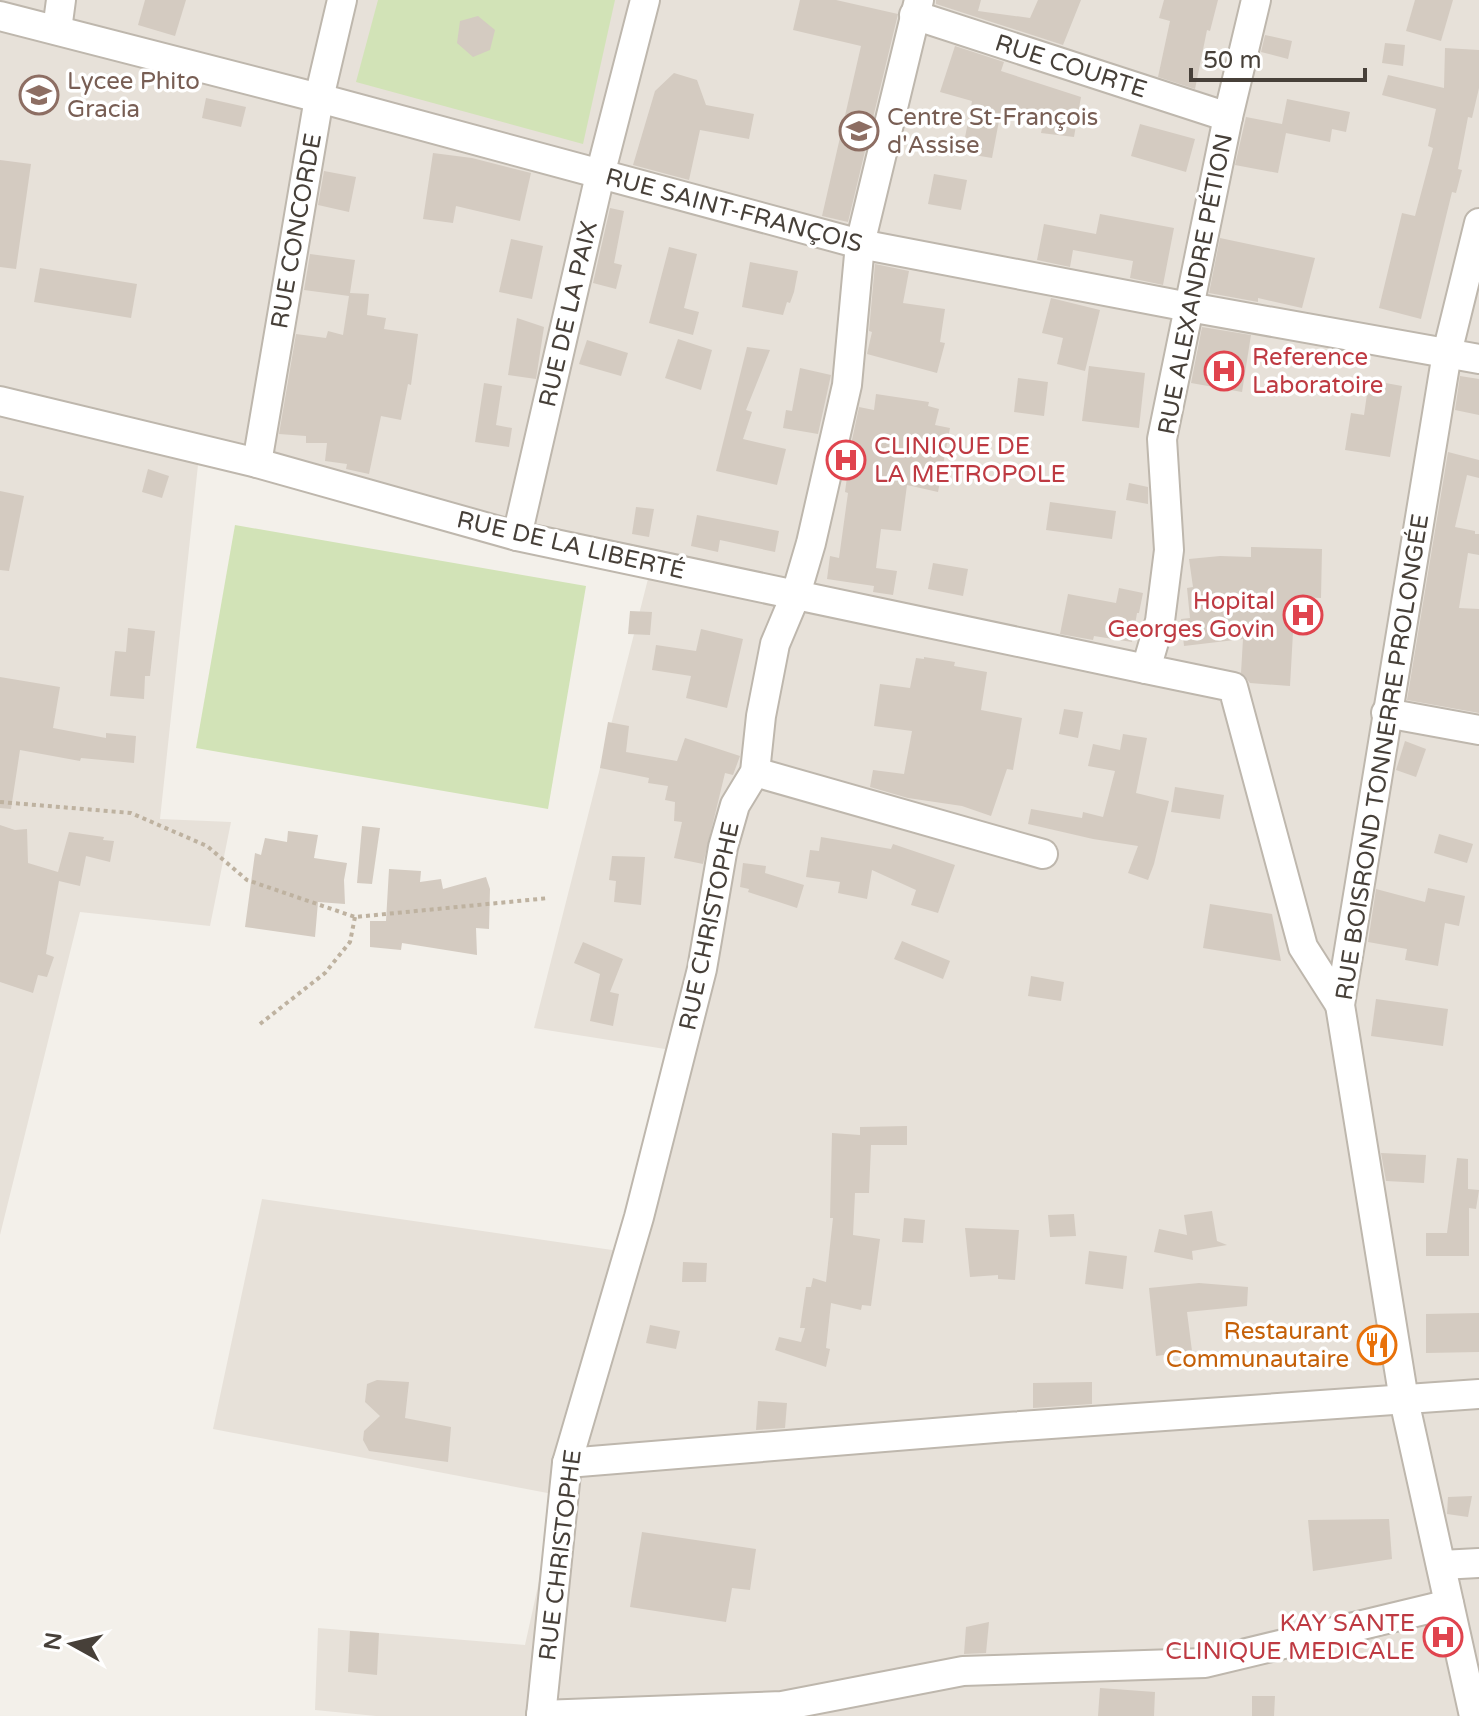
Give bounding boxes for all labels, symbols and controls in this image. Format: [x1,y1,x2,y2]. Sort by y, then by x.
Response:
street label: RUE COURTE [991,28,1150,105]
scale bar [1191,32,1365,82]
text: 50 m [1203,46,1261,75]
place label: Lycee Phito Gracia [67,67,200,124]
school or university icon: Lycee Phito Gracia [18,74,60,116]
place label: Centre St-François d'Assise [887,103,1098,160]
school or university icon: Centre St-François d'Assise [838,110,880,152]
street label: RUE CONCORDE [265,131,328,331]
street label: RUE ALEXANDRE PÉTION [1151,131,1239,437]
street label: RUE SAINT-FRANÇOIS [602,162,865,259]
street label: RUE DE LA PAIX [533,218,604,410]
place label: Reference Laboratoire [1252,343,1383,400]
hospital icon: Reference Laboratoire [1203,350,1245,392]
place label: CLINIQUE DE LA METROPOLE [874,432,1066,489]
hospital icon: CLINIQUE DE LA METROPOLE [825,439,867,481]
street label: RUE DE LA LIBERTÉ [454,504,688,586]
street label: RUE BOISROND TONNERRE PROLONGÉE [1329,512,1435,1002]
place label: Hopital Georges Govin [1107,587,1275,644]
hospital icon: Hopital Georges Govin [1282,594,1324,636]
street label: RUE CHRISTOPHE [673,819,746,1033]
place label: Restaurant Communautaire [1166,1317,1349,1374]
restaurant icon: Restaurant Communautaire [1356,1324,1398,1366]
street label: RUE CHRISTOPHE [533,1448,588,1662]
north arrow [32,1604,112,1684]
place label: KAY SANTE CLINIQUE MEDICALE [1165,1609,1415,1666]
hospital icon: KAY SANTE CLINIQUE MEDICALE [1422,1616,1464,1658]
text: N [39,1631,67,1652]

